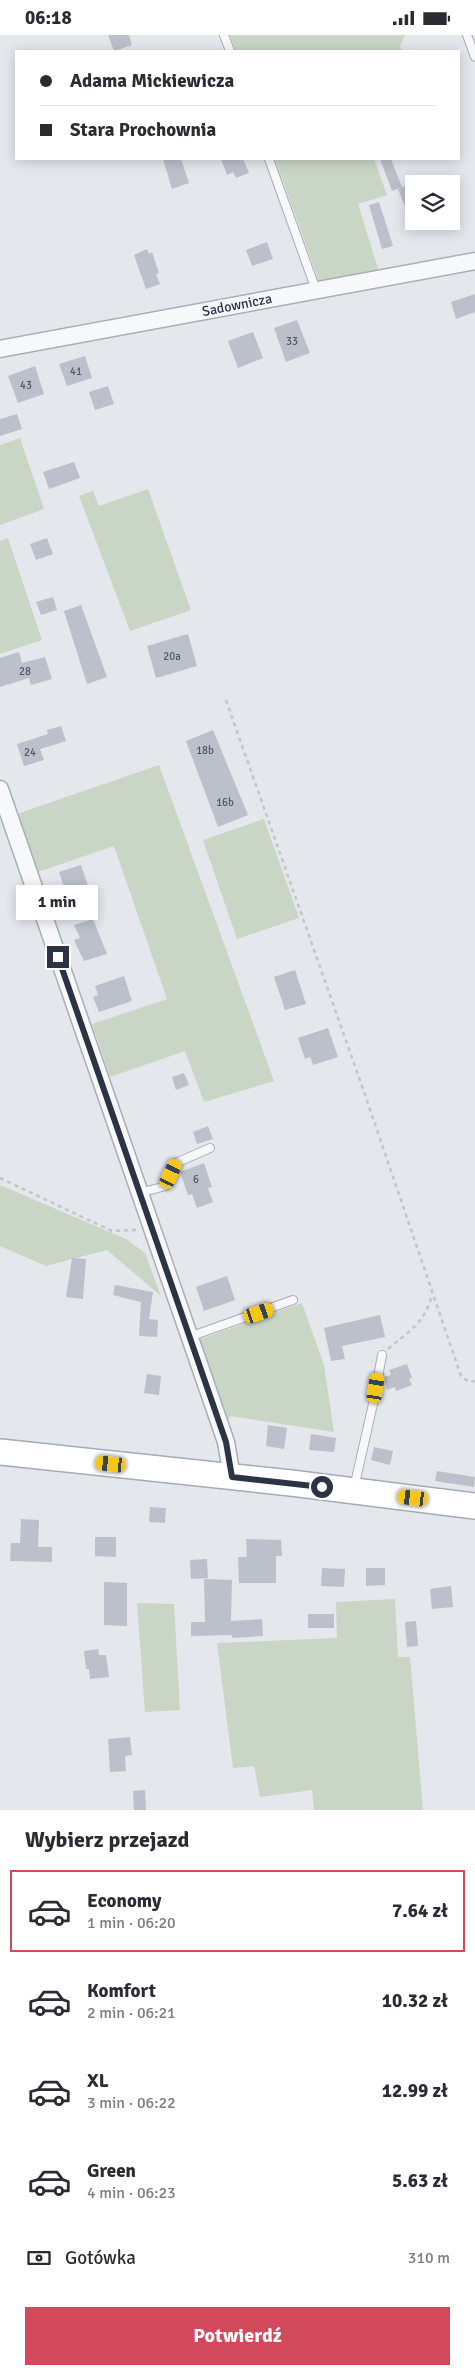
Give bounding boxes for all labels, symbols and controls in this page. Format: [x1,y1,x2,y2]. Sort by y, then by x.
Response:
text: 06:18 [25,6,72,30]
text: Adama Mickiewicza [70,69,234,93]
text: Stara Prochownia [70,118,216,142]
map controls [405,175,460,230]
button: layers [405,175,460,230]
street label: Sadownicza [201,290,273,320]
house number: 33 [286,335,298,348]
house number: 41 [70,365,82,378]
house number: 43 [20,379,32,392]
house number: 20a [163,650,181,663]
house number: 28 [19,665,31,678]
house number: 18b [196,744,214,757]
house number: 24 [24,746,36,759]
house number: 16b [216,796,234,809]
callout: 1 min [17,885,99,919]
text: 1 min [38,892,76,912]
route end [47,946,69,968]
car [157,1157,184,1191]
house number: 6 [193,1173,199,1186]
car [242,1301,275,1325]
car [366,1372,385,1404]
car [95,1455,126,1473]
route start [311,1476,333,1498]
car [397,1489,428,1507]
text: Wybierz przejazd [25,1826,189,1853]
icon: car [27,1889,72,1934]
text: Economy [87,1889,161,1913]
text: 7.64 zł [392,1899,448,1923]
text: 1 min · 06:20 [87,1913,176,1933]
icon: car [27,1979,72,2024]
text: Komfort [87,1979,156,2003]
text: 10.32 zł [382,1989,448,2013]
text: 2 min · 06:21 [87,2003,176,2023]
icon: car [27,2069,72,2114]
text: XL [87,2069,109,2093]
text: 12.99 zł [382,2079,448,2103]
text: 3 min · 06:22 [87,2093,176,2113]
icon: car [27,2159,72,2204]
text: Green [87,2159,136,2183]
text: 5.63 zł [392,2169,448,2193]
text: 4 min · 06:23 [87,2183,176,2203]
icon: cash [25,2244,53,2272]
text: Gotówka [65,2246,136,2270]
text: 310 m [408,2248,450,2268]
button: Potwierdź [25,2307,450,2365]

